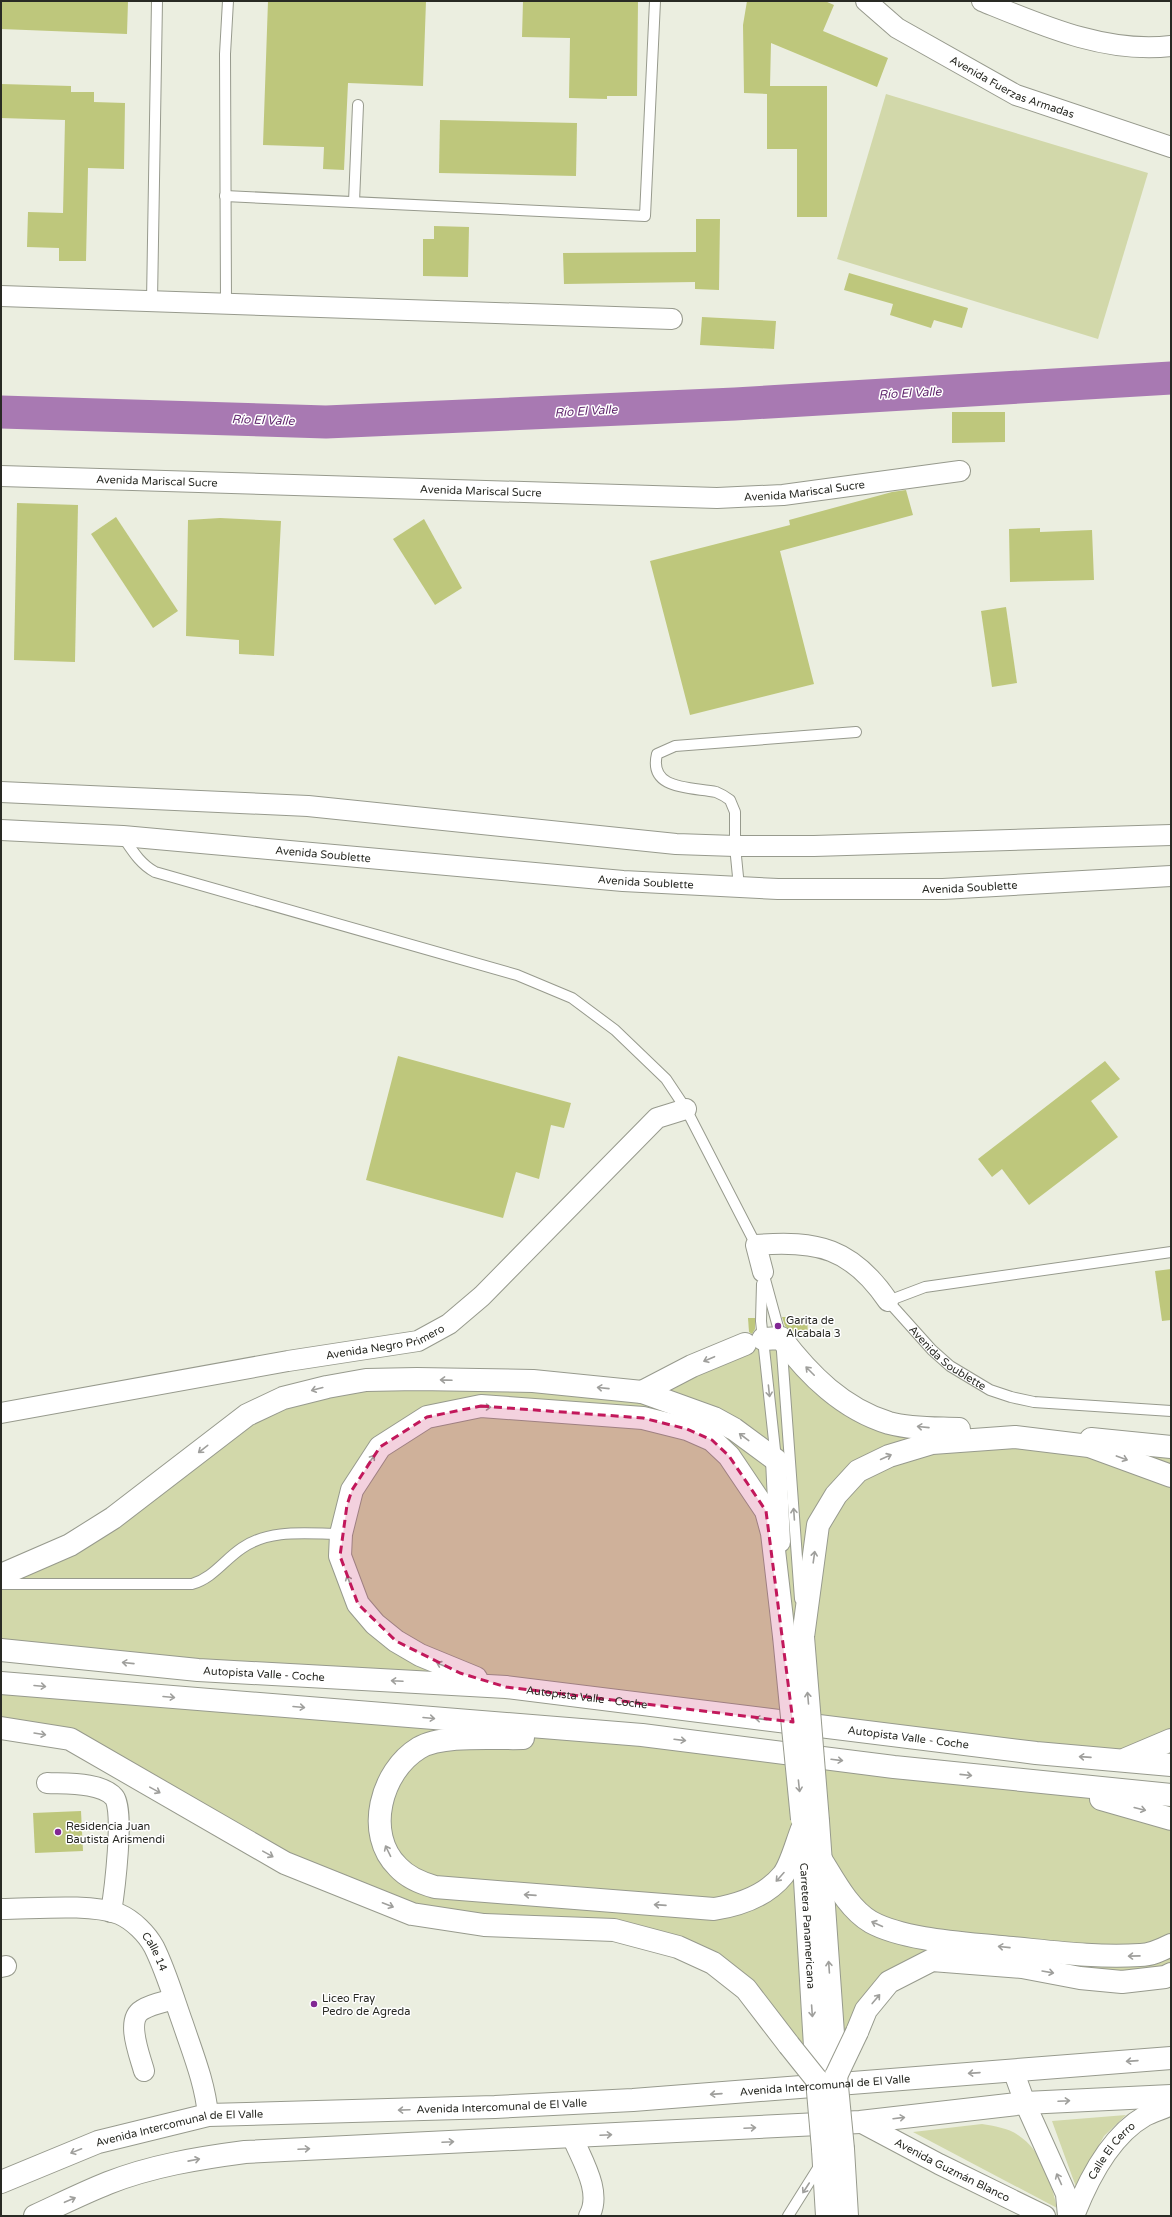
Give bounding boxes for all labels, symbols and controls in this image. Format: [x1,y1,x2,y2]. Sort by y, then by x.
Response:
street label: Avenida Fuerzas Armadas [948,53,1076,121]
water label: Río El Valle [878,384,943,402]
water label: Río El Valle [554,402,619,420]
water label: Río El Valle [231,412,296,428]
street label: Avenida Mariscal Sucre [96,473,218,490]
street label: Avenida Mariscal Sucre [744,478,866,504]
street label: Avenida Mariscal Sucre [420,483,542,500]
street label: Avenida Soublette [275,844,371,865]
street label: Avenida Soublette [597,873,694,892]
street label: Avenida Soublette [922,879,1018,896]
place label: Garita de Alcabala 3 [786,1314,841,1340]
marker: Garita de Alcabala 3 [773,1321,783,1331]
street label: Avenida Negro Primero [325,1322,447,1362]
street label: Avenida Soublette [906,1323,988,1393]
one-way arrow [704,1356,716,1363]
one-way arrow [805,1366,815,1376]
one-way arrow [440,1376,453,1383]
one-way arrow [765,1384,773,1397]
one-way arrow [597,1385,610,1392]
one-way arrow [310,1386,323,1394]
one-way arrow [478,1403,491,1411]
one-way arrow [917,1424,930,1431]
one-way arrow [739,1433,750,1441]
one-way arrow [198,1445,209,1453]
one-way arrow [879,1453,891,1461]
one-way arrow [367,1454,375,1465]
one-way arrow [1116,1455,1128,1463]
one-way arrow [790,1508,797,1521]
one-way arrow [810,1551,818,1564]
one-way arrow [345,1576,353,1588]
one-way arrow [122,1659,135,1666]
one-way arrow [437,1661,449,1668]
street label: Autopista Valle - Coche [203,1664,325,1684]
one-way arrow [391,1677,404,1684]
one-way arrow [33,1683,46,1690]
street label: Autopista Valle - Coche [525,1684,648,1712]
one-way arrow [804,1692,811,1705]
one-way arrow [162,1693,175,1700]
one-way arrow [292,1704,305,1711]
one-way arrow [422,1714,435,1721]
one-way arrow [755,1715,768,1722]
street label: Autopista Valle - Coche [847,1724,970,1752]
one-way arrow [33,1730,46,1738]
one-way arrow [673,1736,686,1744]
one-way arrow [1079,1753,1092,1760]
one-way arrow [830,1756,843,1764]
one-way arrow [959,1771,972,1778]
one-way arrow [795,1779,803,1792]
one-way arrow [149,1786,161,1794]
one-way arrow [1133,1806,1146,1813]
place label: Residencia Juan Bautista Arismendi [66,1820,165,1846]
marker: Residencia Juan Bautista Arismendi [53,1827,63,1837]
one-way arrow [384,1845,391,1857]
one-way arrow [262,1850,274,1858]
street label: Carretera Panamericana [797,1862,818,1989]
one-way arrow [776,1872,785,1882]
one-way arrow [524,1891,537,1898]
one-way arrow [381,1901,393,1909]
one-way arrow [654,1901,667,1908]
one-way arrow [871,1920,883,1927]
street label: Calle 14 [139,1930,170,1973]
one-way arrow [998,1943,1011,1951]
one-way arrow [1128,1952,1141,1959]
one-way arrow [826,1961,833,1974]
one-way arrow [1041,1968,1054,1976]
place label: Liceo Fray Pedro de Agreda [322,1992,410,2018]
one-way arrow [871,1993,880,2004]
marker: Liceo Fray Pedro de Agreda [309,1999,319,2009]
one-way arrow [809,2004,816,2017]
one-way arrow [1126,2057,1139,2065]
one-way arrow [968,2069,981,2076]
street label: Avenida Intercomunal de El Valle [739,2072,911,2099]
one-way arrow [710,2091,723,2098]
street label: Avenida Intercomunal de El Valle [416,2096,587,2116]
one-way arrow [1057,2098,1070,2105]
one-way arrow [398,2106,411,2114]
street label: Avenida Intercomunal de El Valle [94,2107,263,2149]
one-way arrow [892,2114,905,2122]
street label: Calle El Cerro [1086,2119,1138,2182]
one-way arrow [743,2124,756,2131]
one-way arrow [599,2131,612,2138]
street label: Avenida Guzmán Blanco [892,2136,1012,2205]
one-way arrow [441,2139,454,2146]
one-way arrow [297,2146,310,2153]
one-way arrow [70,2147,82,2155]
one-way arrow [187,2156,200,2164]
one-way arrow [1055,2173,1063,2185]
one-way arrow [801,2182,809,2194]
one-way arrow [64,2195,76,2203]

